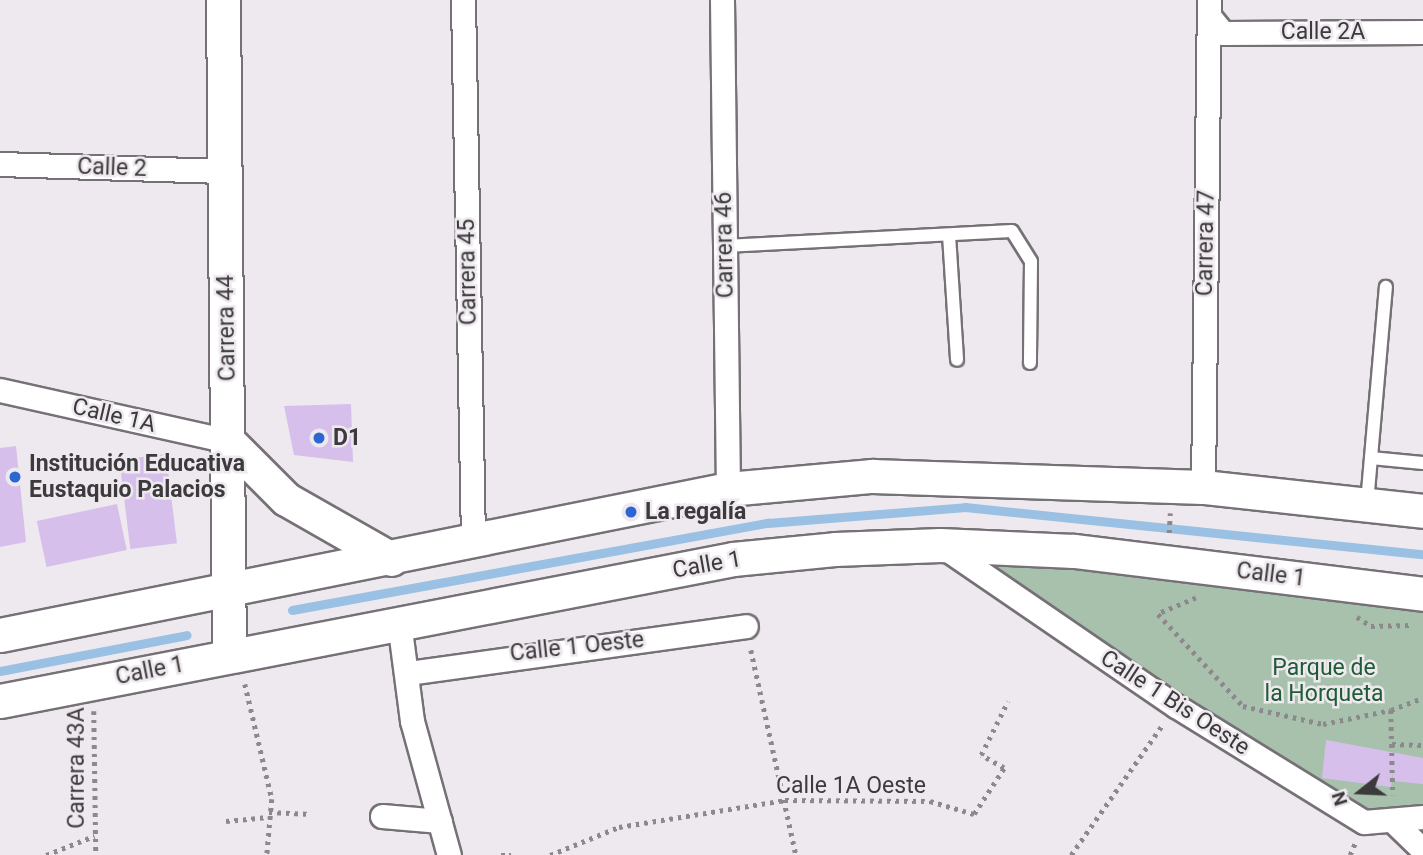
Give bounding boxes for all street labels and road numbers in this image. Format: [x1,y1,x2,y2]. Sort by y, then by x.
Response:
street label: Calle 2A [1281,18,1365,46]
street label: Calle 2 [77,153,147,183]
street label: Carrera 47 [1191,190,1221,296]
street label: Carrera 46 [710,192,740,298]
street label: Carrera 45 [453,219,483,325]
street label: Carrera 44 [212,275,242,381]
street label: Calle 1A [70,393,158,439]
street label: Calle 1 [670,545,744,585]
street label: Calle 1 [1235,557,1307,593]
street label: Calle 1 Oeste [509,626,645,668]
street label: Calle 1 Bis Oeste [1095,645,1255,761]
street label: Calle 1 [113,651,187,691]
street label: Carrera 43A [63,707,91,829]
street label: Calle 1A Oeste [776,772,926,800]

